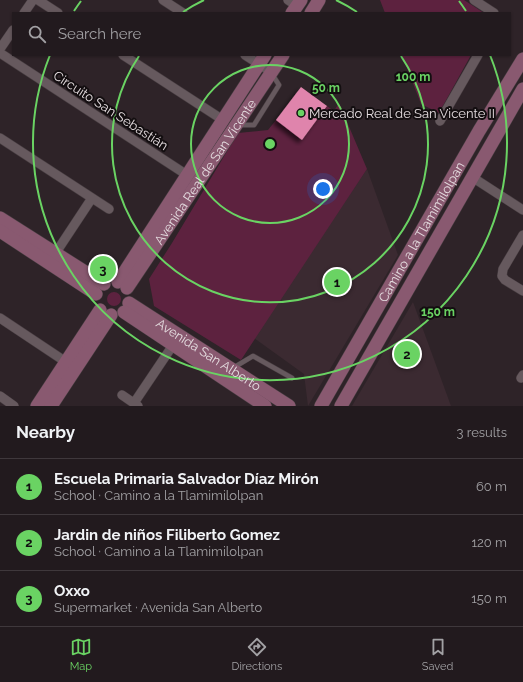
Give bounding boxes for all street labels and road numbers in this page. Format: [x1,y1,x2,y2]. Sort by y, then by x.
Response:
street label: Circuito San Sebastián [51,68,171,153]
street label: Avenida Real de San Vicente [151,96,259,247]
street label: Camino a la Tlamimilolpan [375,159,468,305]
street label: Avenida San Alberto [153,316,264,394]

